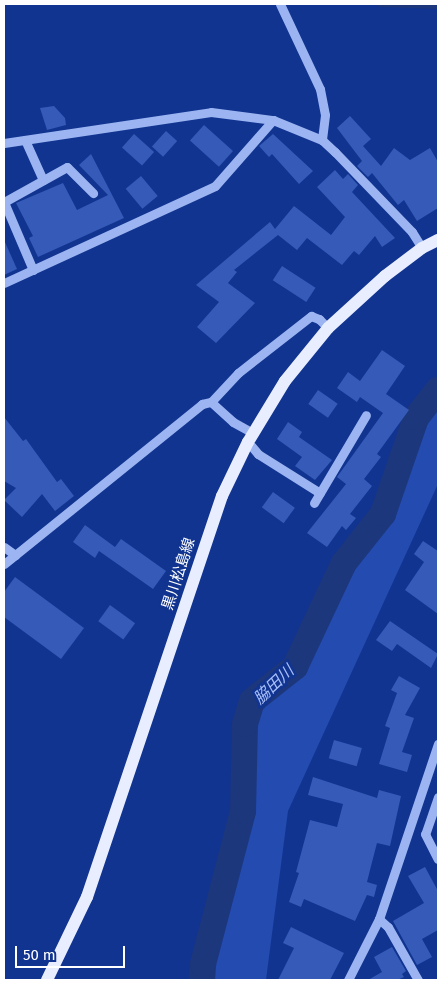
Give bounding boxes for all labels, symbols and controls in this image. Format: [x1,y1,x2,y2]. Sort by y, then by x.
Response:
street label: 黒川松島線 [159,536,199,612]
water label: 脇田川 [250,662,298,708]
scale bar [18,936,128,968]
text: 50 m [23,946,56,964]

